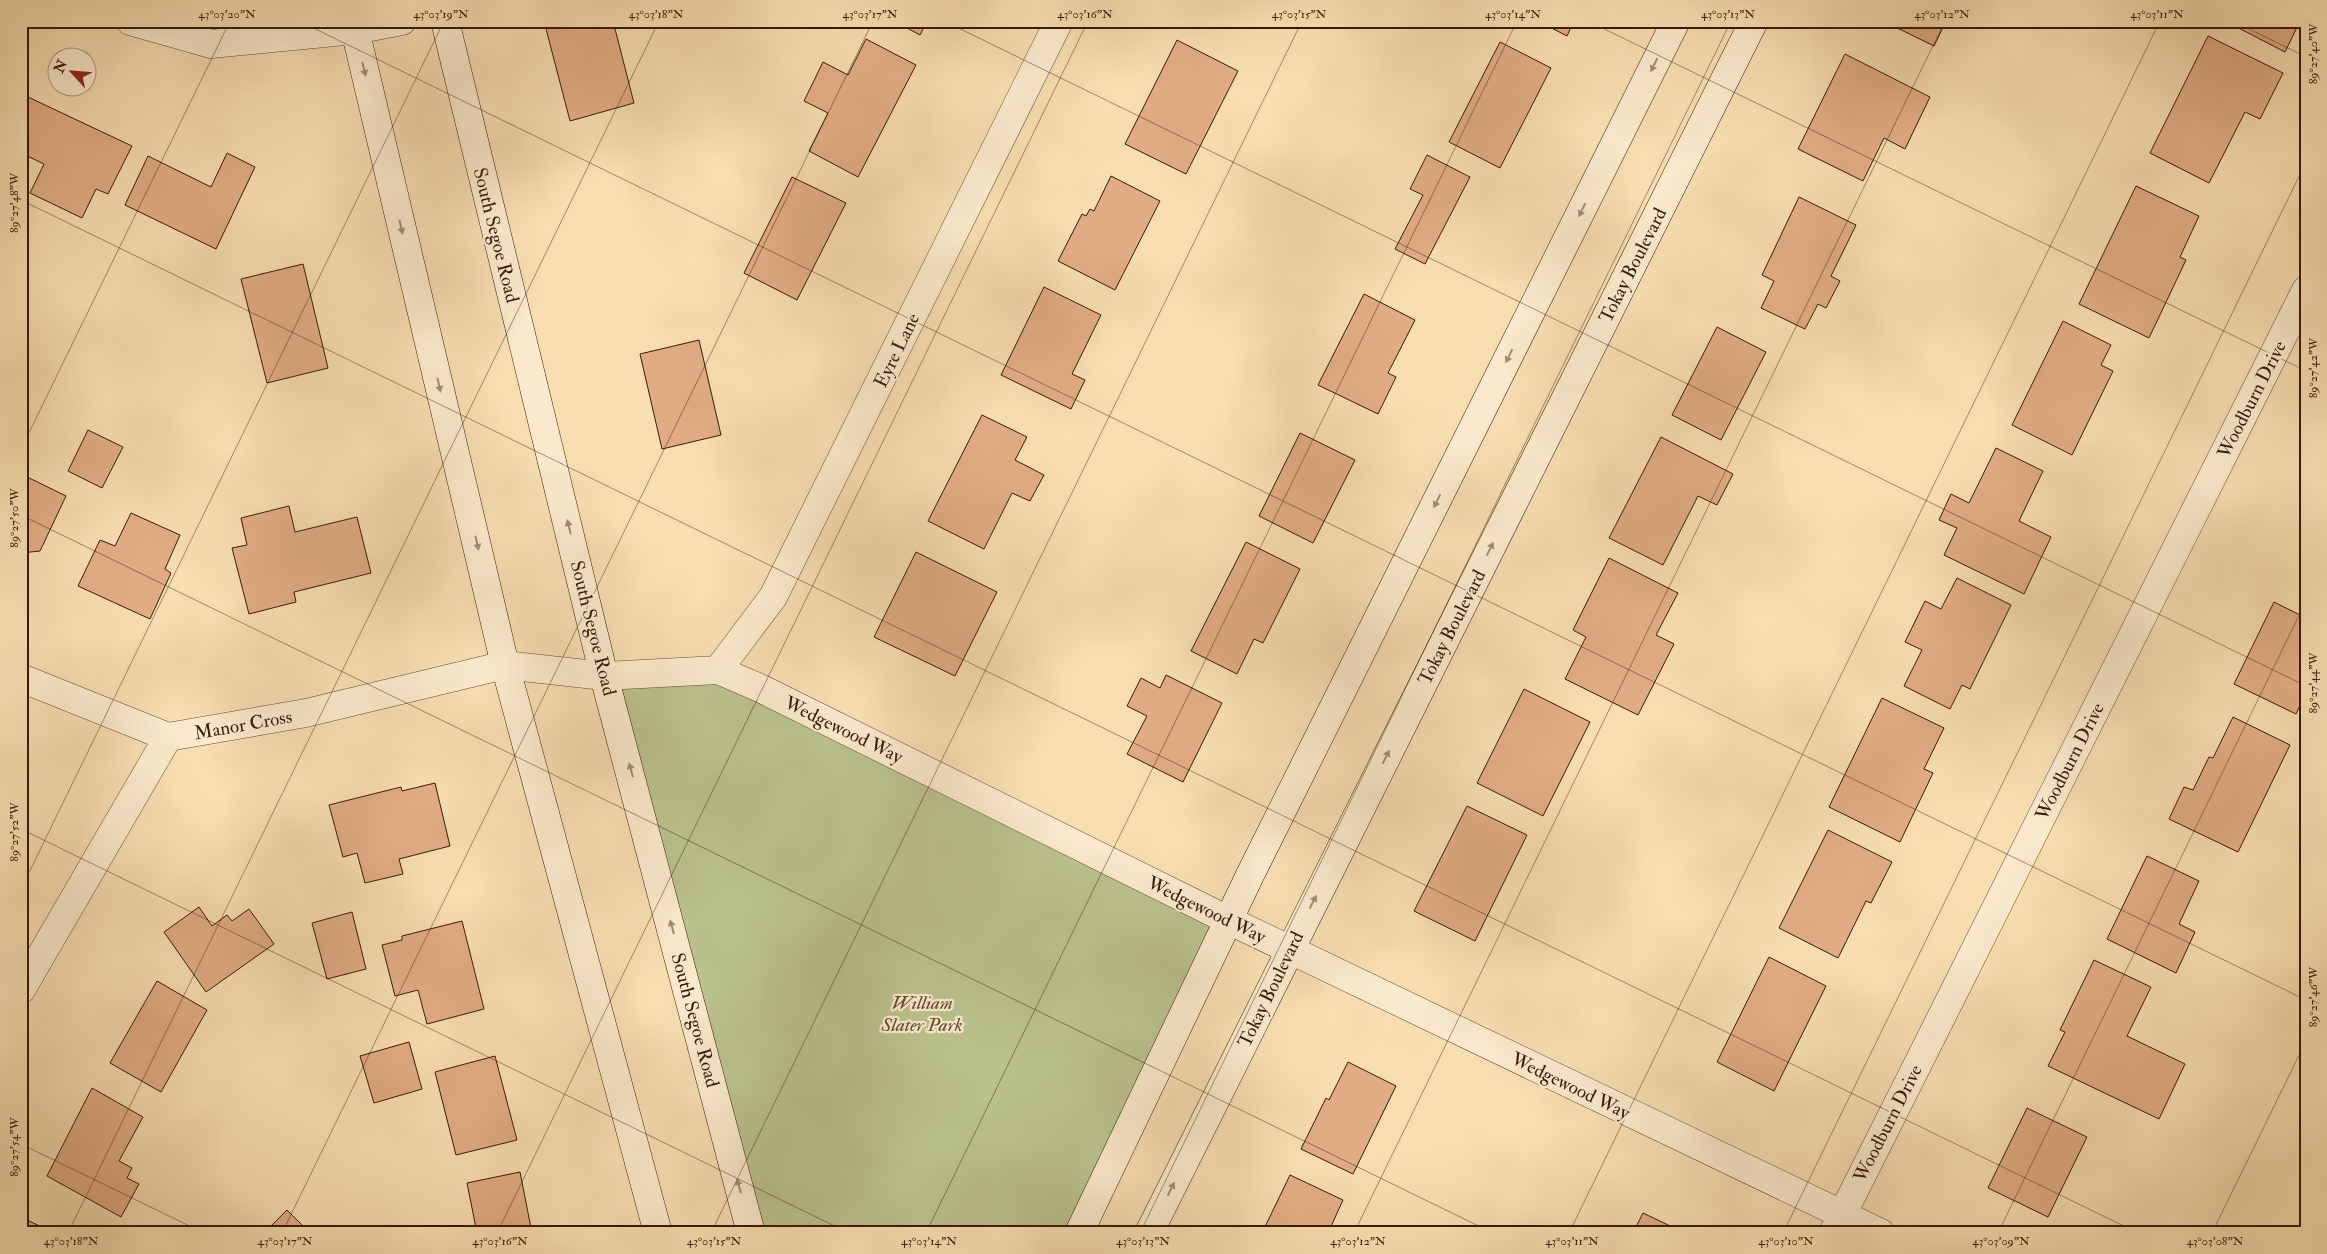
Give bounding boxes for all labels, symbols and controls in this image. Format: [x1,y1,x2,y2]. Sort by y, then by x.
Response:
text: 43°03'20"N [198,7,256,22]
text: 43°03'19"N [413,7,469,22]
text: 43°03'18"N [628,7,684,22]
text: 43°03'17"N [843,7,898,22]
text: 43°03'16"N [1057,7,1113,22]
text: 43°03'15"N [1272,7,1327,22]
text: 43°03'14"N [1485,7,1541,22]
text: 43°03'13"N [1701,7,1755,22]
text: 43°03'12"N [1914,7,1970,22]
text: 43°03'11"N [2130,7,2184,22]
text: 89°27'40"W [2306,23,2321,84]
north arrow [48,48,98,98]
text: N [50,57,71,77]
one-way arrow [1650,58,1658,72]
one-way arrow [360,61,368,76]
street label: South Segoe Road [468,165,525,306]
text: 89°27'48"W [7,172,22,233]
one-way arrow [1578,203,1586,217]
street label: Tokay Boulevard [1594,203,1672,327]
one-way arrow [397,219,405,234]
street label: Eyre Lane [869,309,925,392]
street label: Woodburn Drive [2212,337,2292,463]
text: 89°27'42"W [2306,337,2321,398]
one-way arrow [1505,349,1513,363]
one-way arrow [435,378,443,393]
text: 89°27'50"W [7,488,22,548]
one-way arrow [1433,494,1441,508]
one-way arrow [565,520,573,535]
one-way arrow [473,536,481,551]
one-way arrow [1486,542,1494,556]
street label: South Segoe Road [565,558,622,699]
street label: Tokay Boulevard [1413,565,1491,689]
text: 89°27'44"W [2306,652,2321,714]
street label: Wedgewood Way [779,690,907,769]
street label: Woodburn Drive [2030,699,2110,825]
street label: Manor Cross [192,705,294,745]
one-way arrow [1382,750,1390,764]
one-way arrow [626,762,634,777]
text: 89°27'52"W [7,802,22,862]
street label: Wedgewood Way [1142,870,1270,949]
one-way arrow [1309,895,1317,910]
one-way arrow [667,919,675,934]
street label: Tokay Boulevard [1232,927,1310,1051]
street label: South Segoe Road [666,950,725,1091]
text: 89°27'46"W [2306,966,2321,1027]
park label: William Slater Park [880,991,963,1037]
street label: Wedgewood Way [1506,1046,1634,1125]
street label: Woodburn Drive [1848,1061,1928,1187]
text: 89°27'54"W [7,1116,22,1177]
one-way arrow [735,1178,743,1193]
one-way arrow [1167,1182,1175,1196]
text: 43°03'18"N [43,1234,99,1249]
text: 43°03'17"N [258,1234,313,1249]
text: 43°03'16"N [472,1234,528,1249]
text: 43°03'15"N [687,1234,742,1249]
text: 43°03'14"N [901,1234,957,1249]
text: 43°03'13"N [1116,1234,1170,1249]
text: 43°03'12"N [1330,1234,1386,1249]
text: 43°03'11"N [1545,1234,1599,1249]
text: 43°03'10"N [1758,1234,1814,1249]
text: 43°03'09"N [1972,1234,2030,1249]
text: 43°03'08"N [2187,1234,2244,1249]

